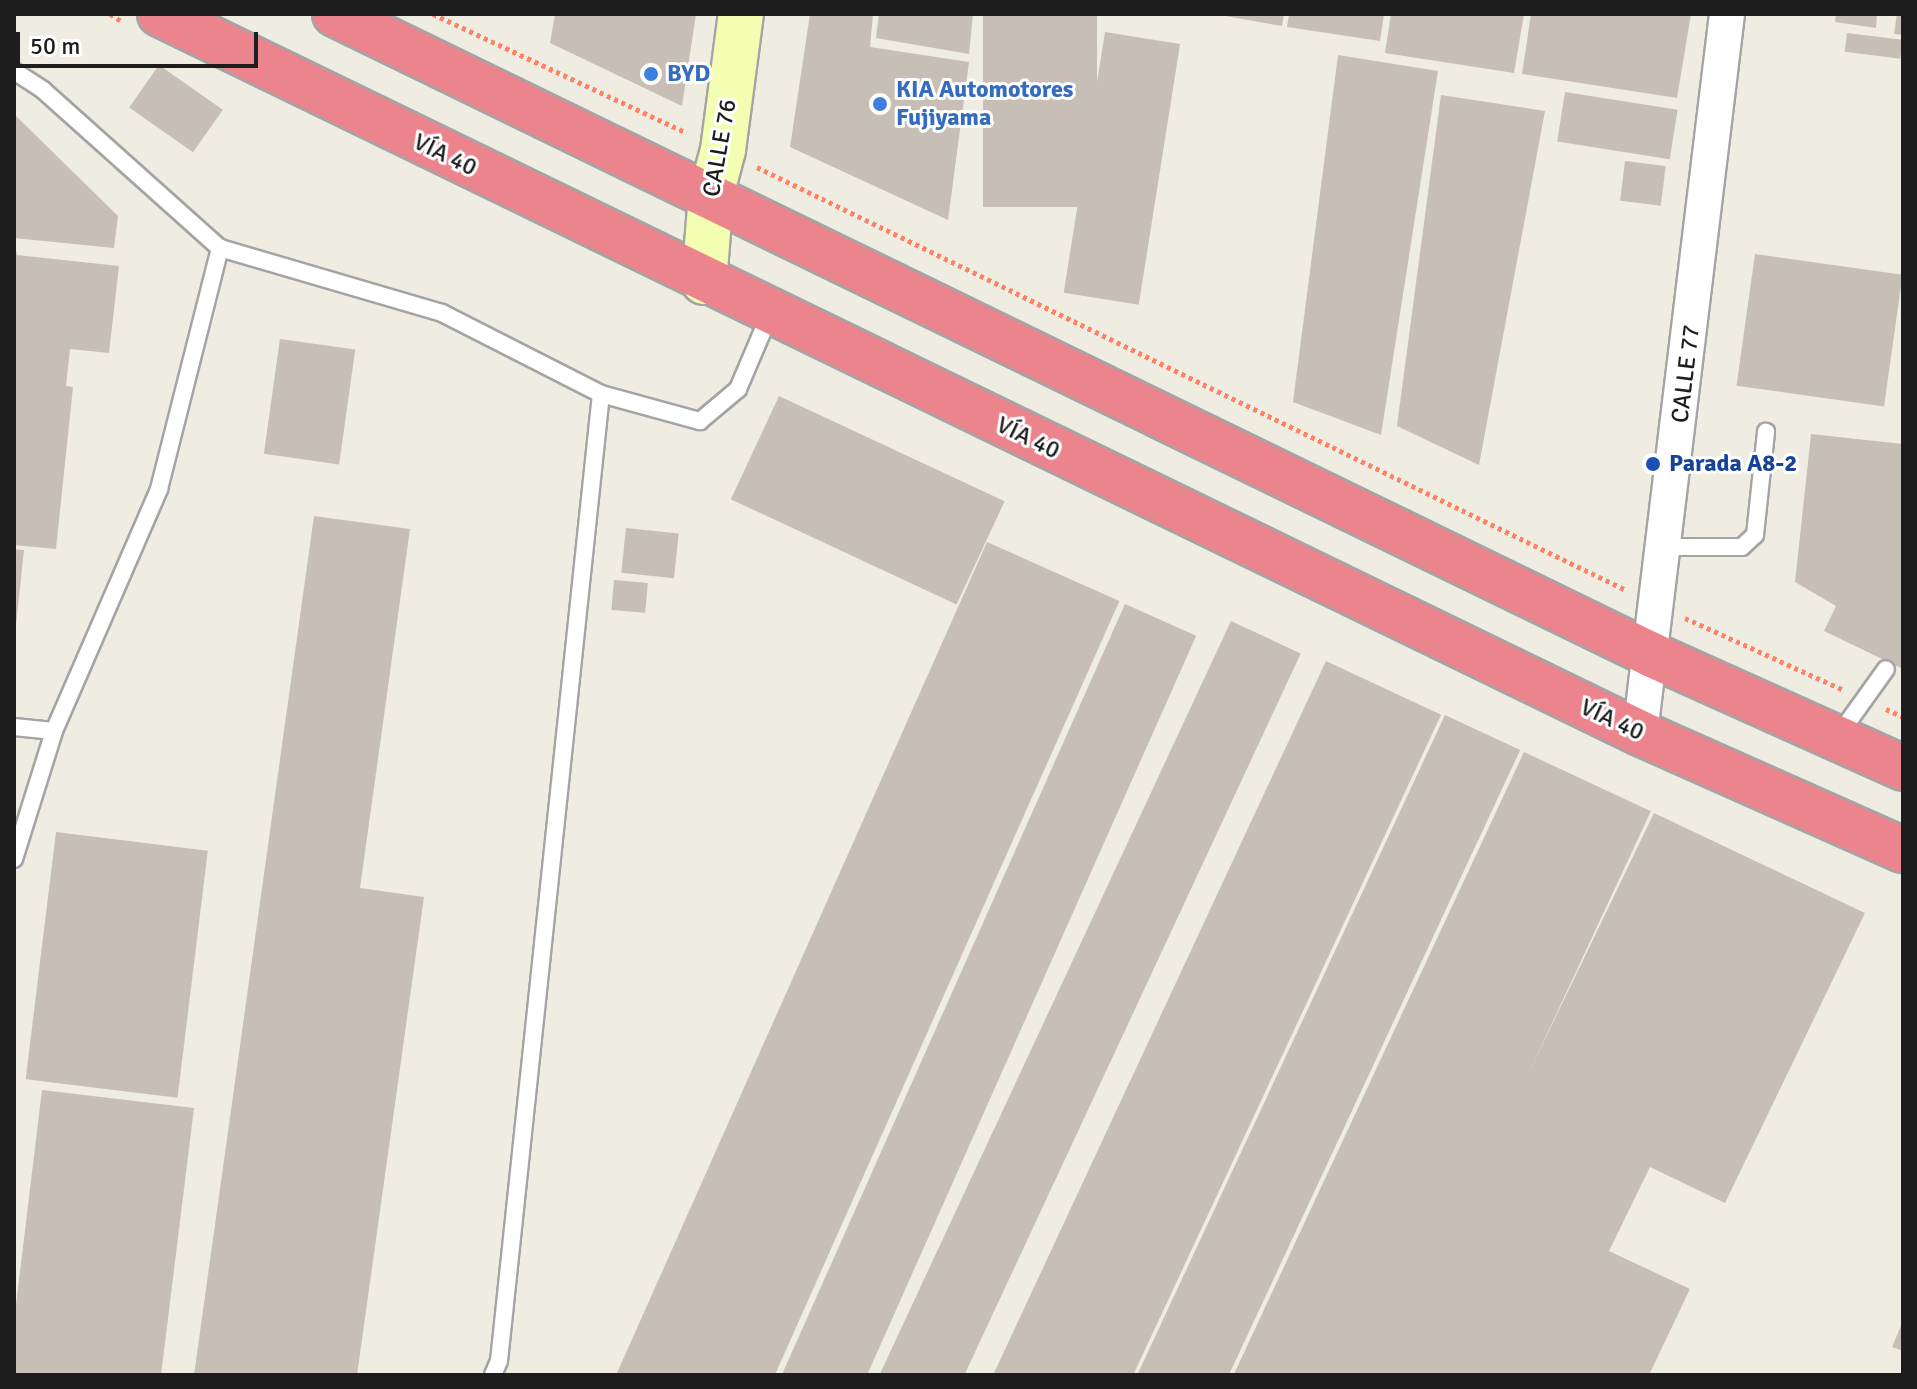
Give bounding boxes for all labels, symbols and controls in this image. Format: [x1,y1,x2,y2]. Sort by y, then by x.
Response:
scale bar [20,16,262,66]
text: 50 m [30,31,80,61]
place label: BYD [667,60,710,88]
marker: BYD [642,65,660,83]
place label: KIA Automotores Fujiyama [896,76,1073,132]
marker: KIA Automotores Fujiyama [871,95,889,113]
street label: CALLE 76 [697,97,743,199]
street label: VÍA 40 [409,127,481,183]
street label: CALLE 77 [1666,323,1706,425]
street label: VÍA 40 [992,410,1064,466]
place label: Parada A8-2 [1669,450,1797,478]
marker: Parada A8-2 [1644,455,1662,473]
street label: VÍA 40 [1576,693,1648,747]

